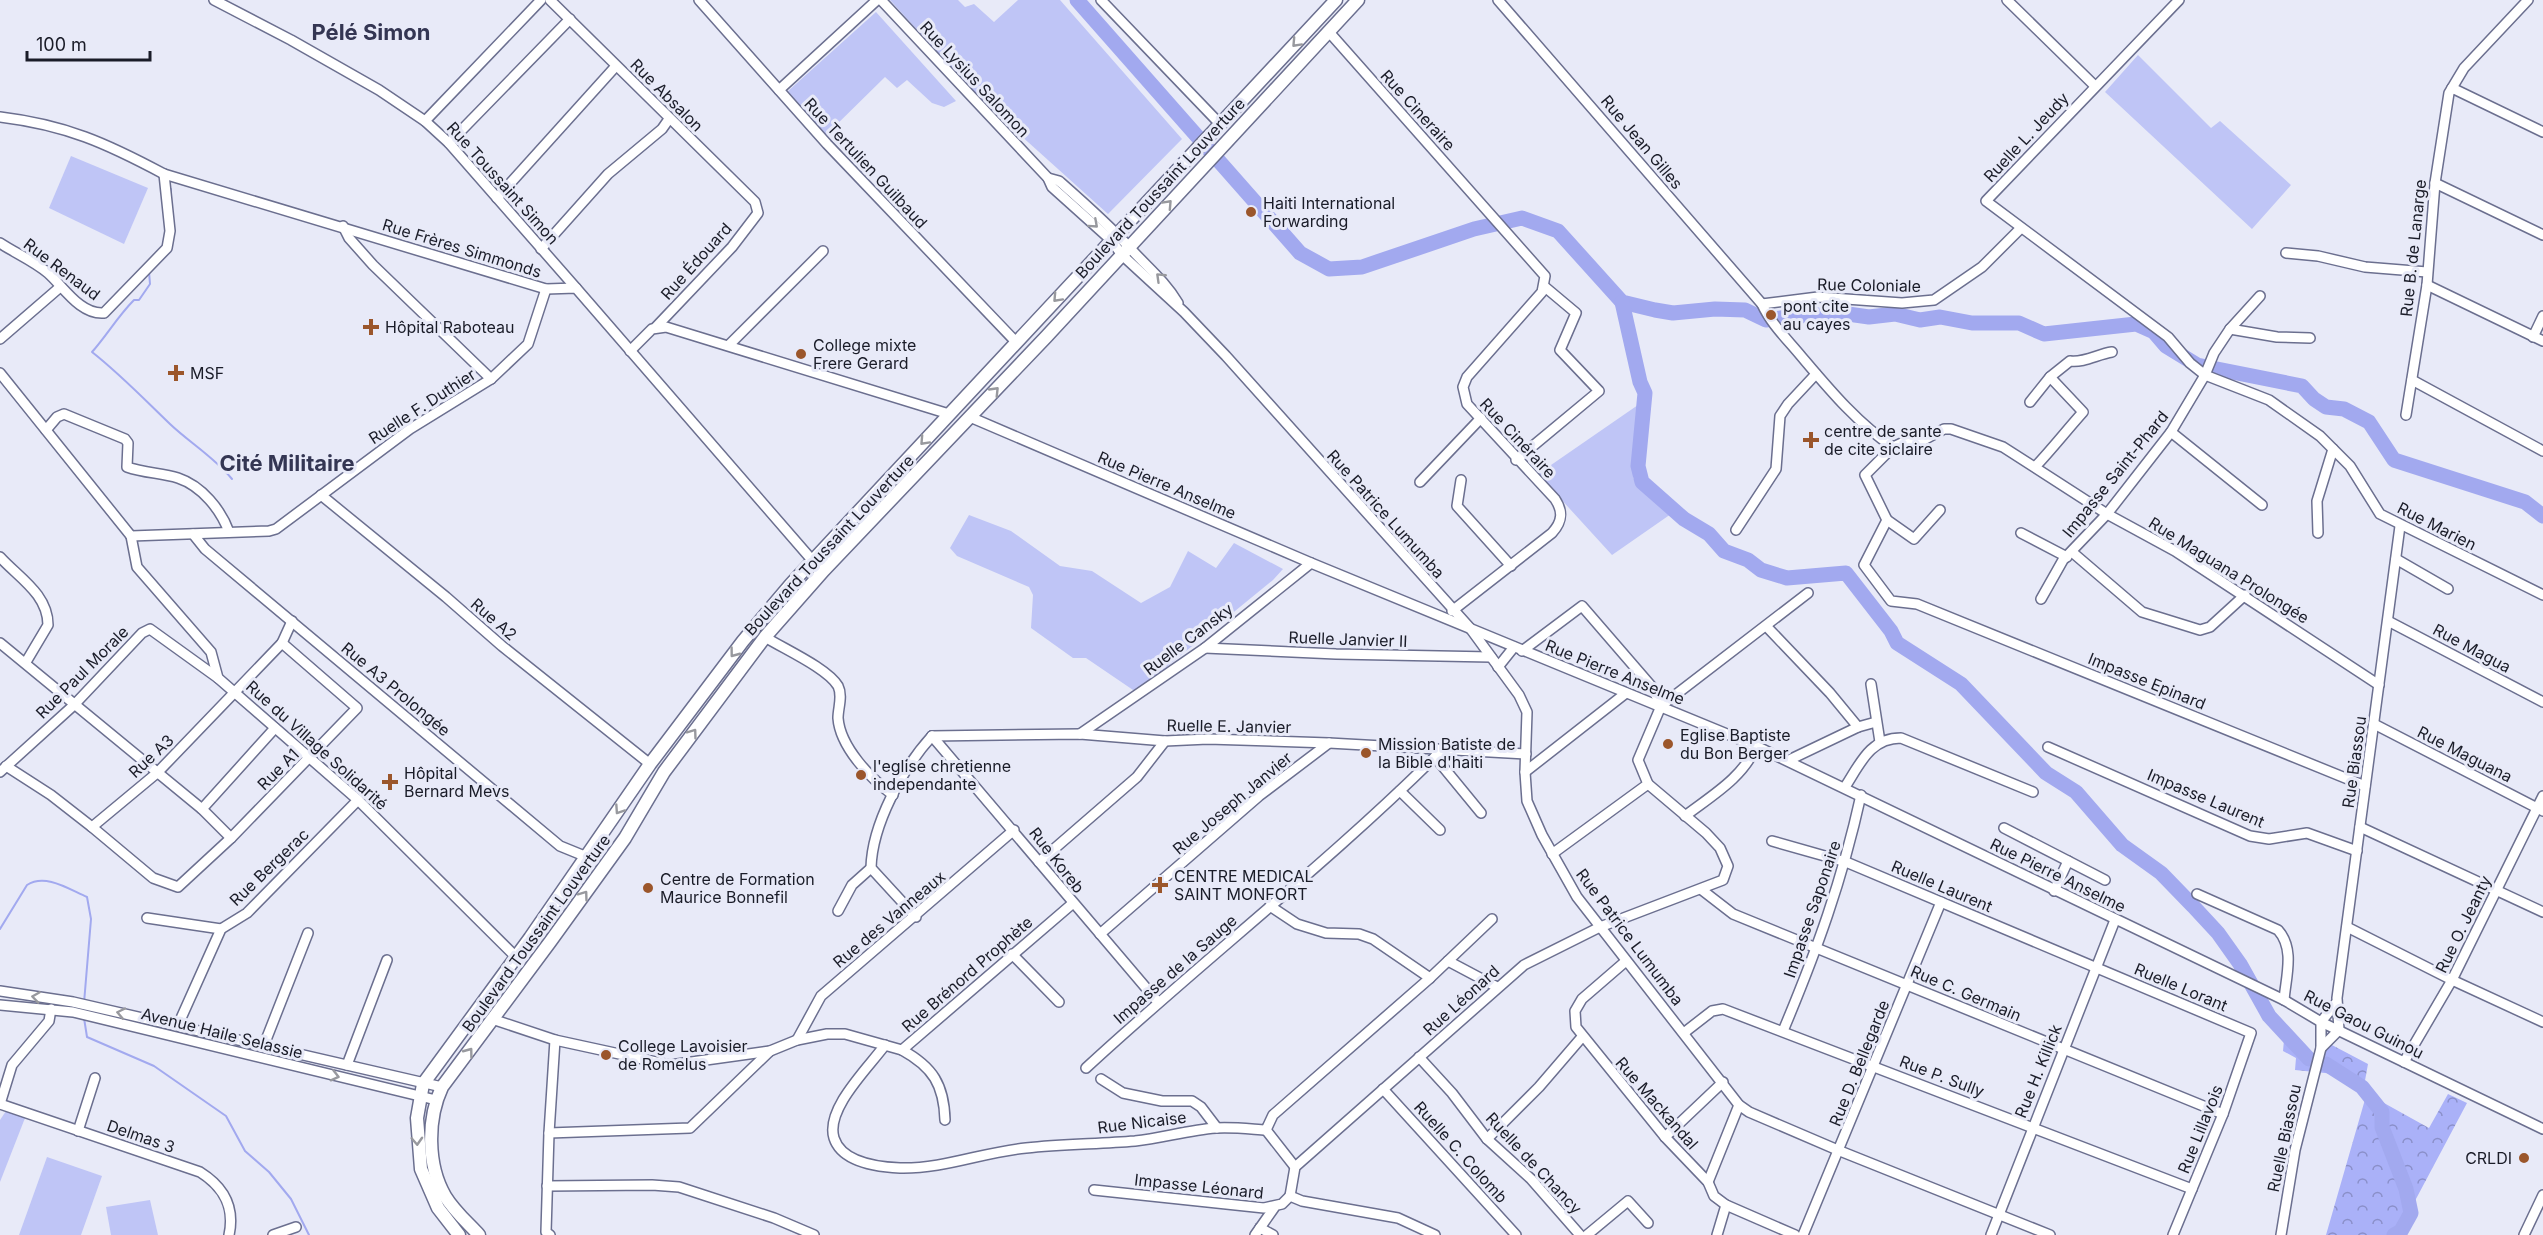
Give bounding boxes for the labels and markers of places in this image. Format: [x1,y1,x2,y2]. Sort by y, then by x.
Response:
place label: Haiti International Forwarding [1263,193,1395,231]
marker: Haiti International Forwarding [1244,205,1258,219]
place label: pont cite au cayes [1783,296,1850,334]
marker: pont cite au cayes [1764,308,1778,322]
place label: Hôpital Raboteau [385,317,514,337]
marker: Hôpital Raboteau [362,318,380,336]
place label: College mixte Frere Gerard [813,335,916,373]
marker: College mixte Frere Gerard [794,347,808,361]
place label: MSF [190,363,224,383]
marker: MSF [167,364,185,382]
place label: centre de sante de cite siclaire [1824,421,1942,459]
marker: centre de sante de cite siclaire [1802,431,1820,449]
place label: Eglise Baptiste du Bon Berger [1680,725,1791,763]
place label: Mission Batiste de la Bible d'haiti [1378,734,1516,772]
marker: Eglise Baptiste du Bon Berger [1661,737,1675,751]
marker: Mission Batiste de la Bible d'haiti [1359,746,1373,760]
place label: l'eglise chretienne independante [873,756,1011,794]
place label: Hôpital Bernard Mevs [404,763,509,801]
marker: l'eglise chretienne independante [854,768,868,782]
marker: Hôpital Bernard Mevs [381,773,399,791]
place label: CENTRE MEDICAL SAINT MONFORT [1174,866,1313,904]
place label: Centre de Formation Maurice Bonnefil [660,869,815,907]
marker: CENTRE MEDICAL SAINT MONFORT [1151,876,1169,894]
marker: Centre de Formation Maurice Bonnefil [641,881,655,895]
place label: College Lavoisier de Romelus [618,1036,748,1074]
marker: College Lavoisier de Romelus [599,1048,613,1062]
place label: CRLDI [2465,1148,2512,1168]
marker: CRLDI [2517,1151,2531,1165]

